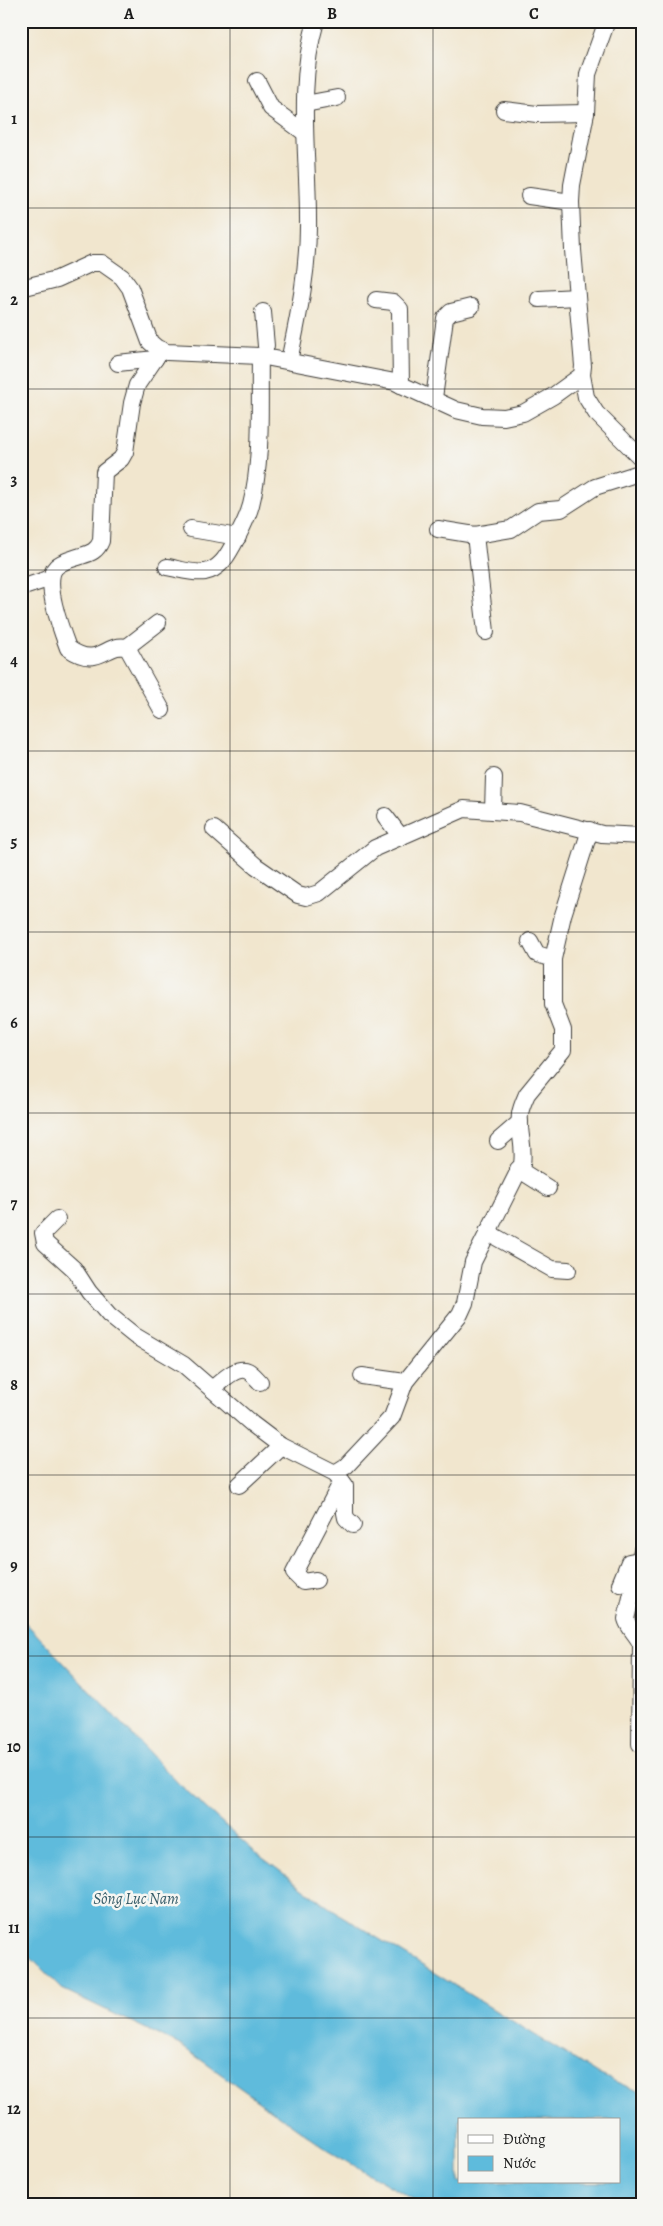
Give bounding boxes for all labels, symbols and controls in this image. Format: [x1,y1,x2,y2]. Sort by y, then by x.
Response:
text: A [123,3,135,25]
text: B [327,3,337,25]
text: C [529,3,539,25]
text: 1 [11,108,17,130]
text: 2 [10,289,18,311]
text: 3 [11,469,18,491]
text: 4 [10,650,18,672]
text: 5 [11,831,18,853]
text: 6 [10,1012,18,1034]
text: 7 [11,1193,18,1215]
text: 8 [10,1374,18,1396]
text: 9 [10,1555,18,1577]
text: 10 [7,1736,21,1758]
water label: Sông Lục Nam [93,1888,179,1910]
text: 11 [8,1917,20,1939]
text: 12 [7,2098,21,2120]
legend [458,2118,620,2184]
text: Đường [503,2129,546,2149]
text: Nước [503,2153,536,2173]

